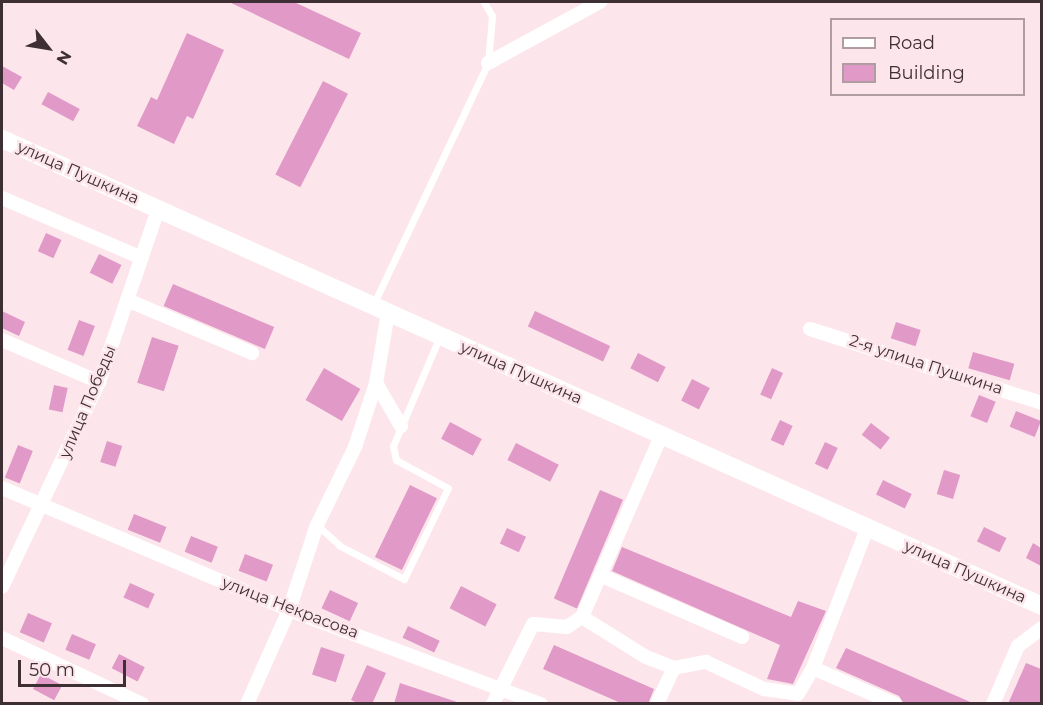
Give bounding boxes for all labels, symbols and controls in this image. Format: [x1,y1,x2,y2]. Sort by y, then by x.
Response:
north arrow [18,18,78,78]
legend [830,18,1025,96]
text: Road [888,32,935,54]
text: N [52,47,75,68]
text: Building [888,62,965,84]
street label: улица Пушкина [14,137,142,209]
street label: 2-я улица Пушкина [847,331,1005,399]
street label: улица Пушкина [457,337,585,409]
street label: улица Победы [56,343,120,461]
street label: улица Пушкина [901,536,1029,608]
street label: улица Некрасова [219,573,361,643]
scale bar [21,648,129,686]
text: 50 m [29,659,75,681]

